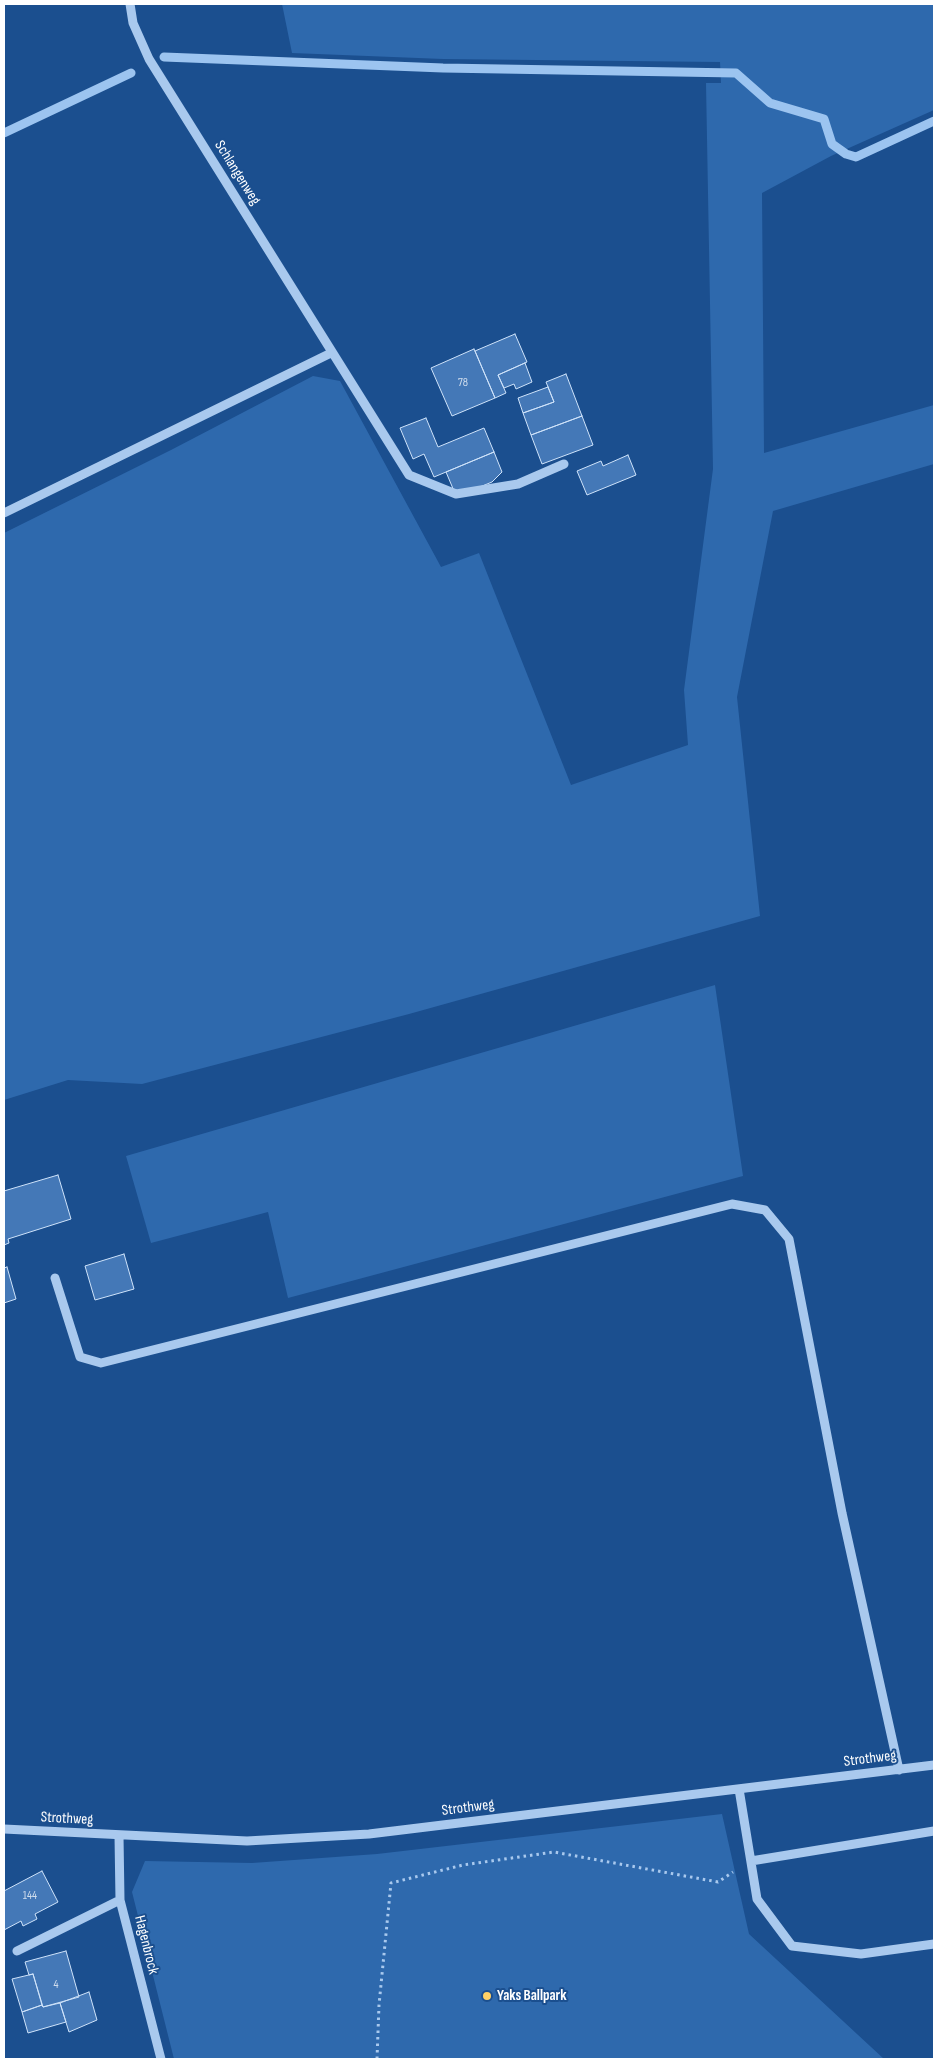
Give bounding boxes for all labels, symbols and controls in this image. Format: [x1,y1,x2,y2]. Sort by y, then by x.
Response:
street label: Schlangenweg [210,137,264,209]
house number: 78 [458,376,468,390]
street label: Strothweg [843,1747,897,1771]
street label: Strothweg [441,1796,495,1820]
street label: Strothweg [40,1809,94,1829]
house number: 144 [23,1889,37,1903]
street label: Hagenbrock [130,1914,162,1976]
house number: 4 [53,1978,59,1992]
place label: Yaks Ballpark [497,1987,567,2005]
marker: Yaks Ballpark [481,1990,493,2002]

